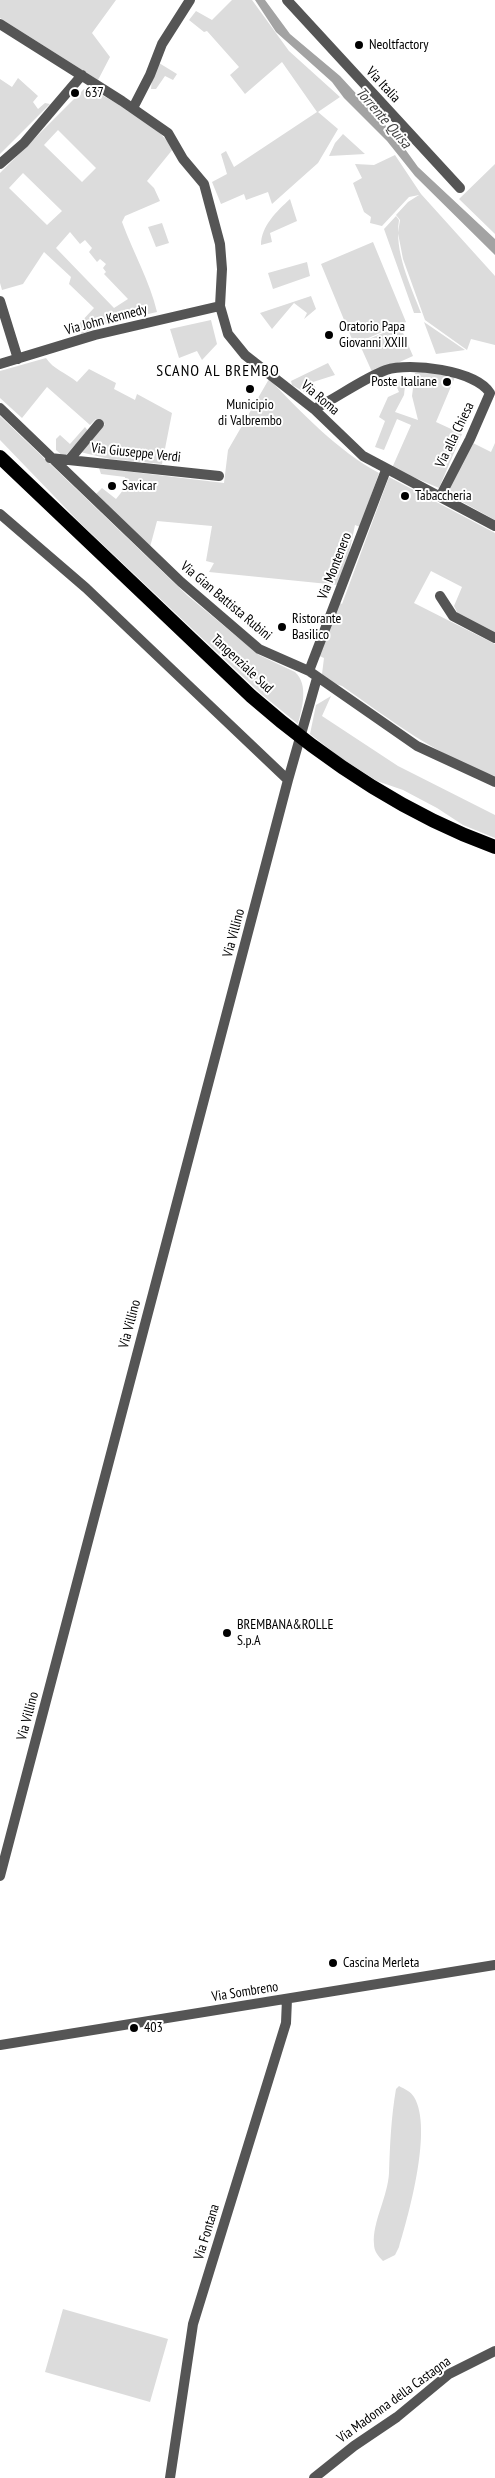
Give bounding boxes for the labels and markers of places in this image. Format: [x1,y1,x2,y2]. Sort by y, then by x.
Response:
place label: Neoltfactory [369,37,428,53]
marker: Neoltfactory [353,39,365,51]
place label: 637 [85,85,104,101]
marker: 637 [69,87,81,99]
place label: Oratorio Papa Giovanni XXIII [339,319,408,352]
marker: Oratorio Papa Giovanni XXIII [323,329,335,341]
place label: Poste Italiane [371,374,437,390]
marker: Poste Italiane [441,376,453,388]
marker: Municipio di Valbrembo [244,383,256,395]
place label: Municipio di Valbrembo [218,397,282,430]
place label: Savicar [122,478,156,494]
marker: Savicar [106,480,118,492]
place label: Tabaccheria [415,488,471,504]
marker: Tabaccheria [399,490,411,502]
place label: Ristorante Basilico [292,611,341,644]
marker: Ristorante Basilico [276,621,288,633]
place label: BREMBANA&ROLLE S.p.A [237,1617,333,1650]
marker: BREMBANA&ROLLE S.p.A [221,1627,233,1639]
place label: Cascina Merleta [343,1955,419,1971]
marker: Cascina Merleta [327,1957,339,1969]
place label: 403 [144,2020,163,2036]
marker: 403 [128,2022,140,2034]

